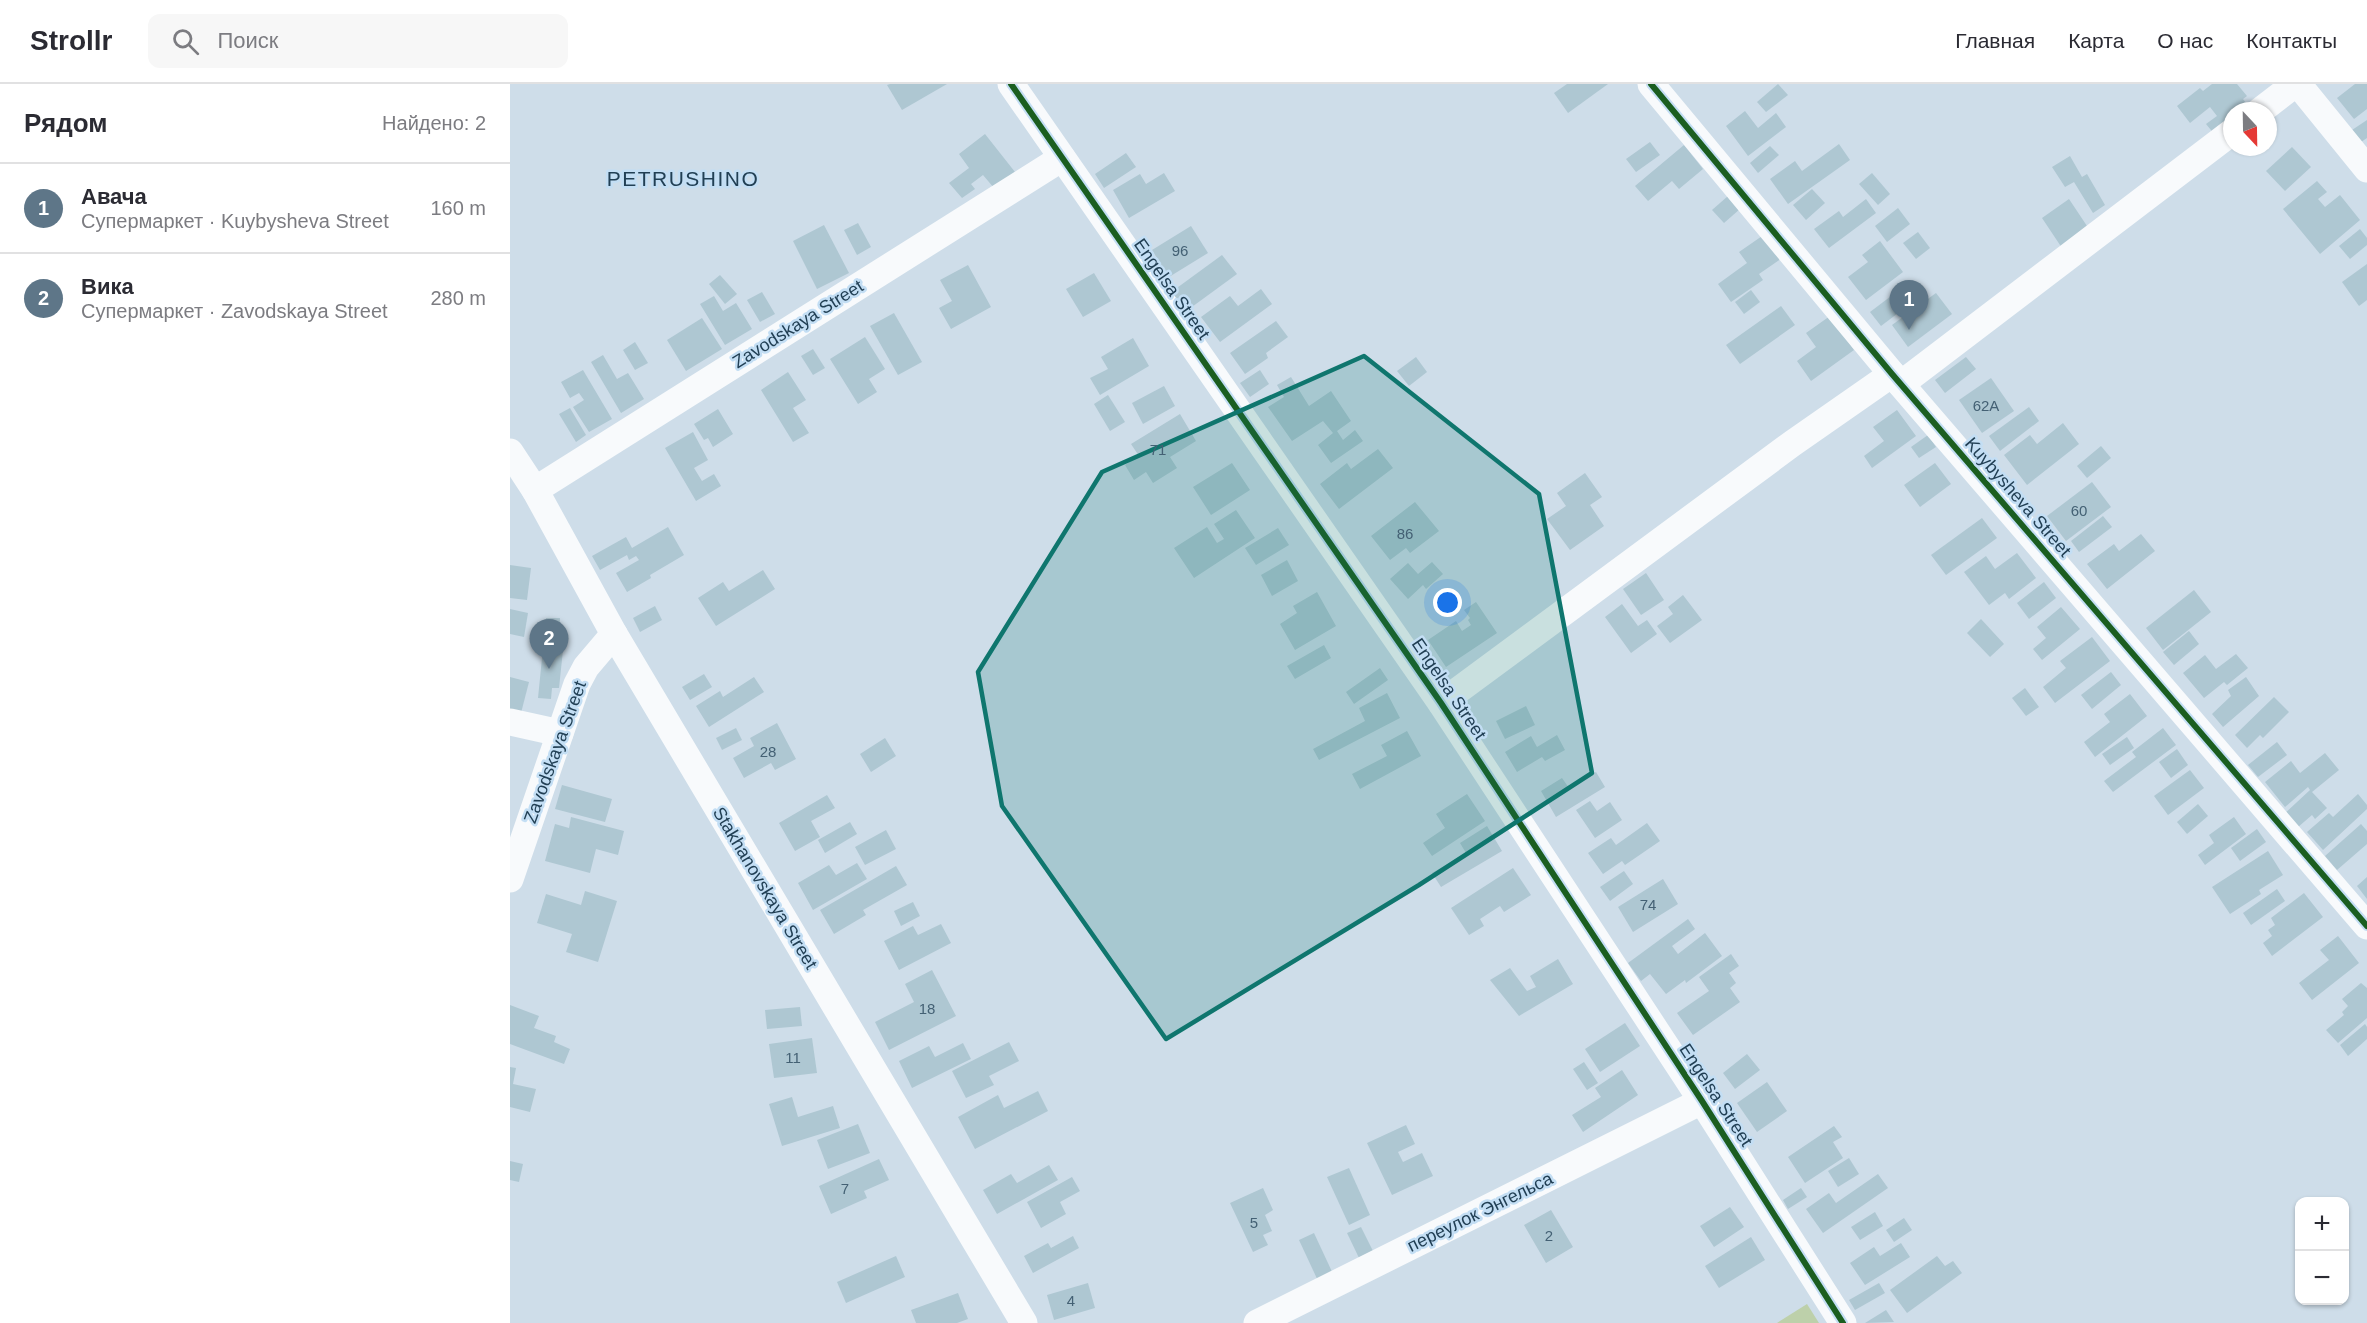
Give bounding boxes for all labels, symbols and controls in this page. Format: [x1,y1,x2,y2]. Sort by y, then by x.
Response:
search box [148,14,568,68]
text: Strollr [30,25,112,56]
icon: search [169,25,202,58]
text: Поиск [217,28,278,53]
text: Главная [1955,29,2035,52]
text: Карта [2068,29,2124,52]
text: О нас [2157,29,2213,52]
text: Контакты [2246,29,2337,52]
north arrow [2223,102,2277,156]
text: Рядом [24,108,107,138]
text: Найдено: 2 [382,112,486,134]
district label: PETRUSHINO [607,167,759,190]
text: Авача [81,184,147,209]
text: 1 [38,197,49,219]
text: 160 m [430,197,486,219]
text: Супермаркет · Kuybysheva Street [81,210,389,232]
street label: Engelsa Street [1130,235,1214,343]
house number: 96 [1172,242,1188,259]
text: Вика [81,274,134,299]
street label: Zavodskaya Street [729,276,867,372]
pin: 1 [1890,280,1928,330]
text: 2 [38,287,49,309]
text: 280 m [430,287,486,309]
text: Супермаркет · Zavodskaya Street [81,300,388,322]
house number: 62А [1973,397,1999,414]
street label: Kuybysheva Street [1961,433,2075,561]
house number: 71 [1150,441,1166,458]
house number: 60 [2071,502,2087,519]
house number: 86 [1397,525,1413,542]
your location [1433,588,1462,617]
pin: 2 [530,620,568,669]
street label: Engelsa Street [1408,634,1490,744]
street label: Zavodskaya Street [520,678,590,826]
house number: 28 [760,743,776,760]
street label: Stakhanovskaya Street [709,804,821,972]
house number: 74 [1640,896,1656,913]
house number: 18 [919,1000,935,1017]
street label: Engelsa Street [1675,1040,1757,1150]
house number: 11 [785,1049,801,1066]
street label: переулок Энгельса [1404,1168,1557,1256]
house number: 7 [841,1180,849,1197]
map controls [2295,1197,2349,1305]
button: + [2295,1197,2349,1251]
house number: 5 [1250,1214,1258,1231]
house number: 2 [1545,1227,1553,1244]
button: − [2295,1251,2349,1305]
house number: 4 [1067,1292,1075,1309]

